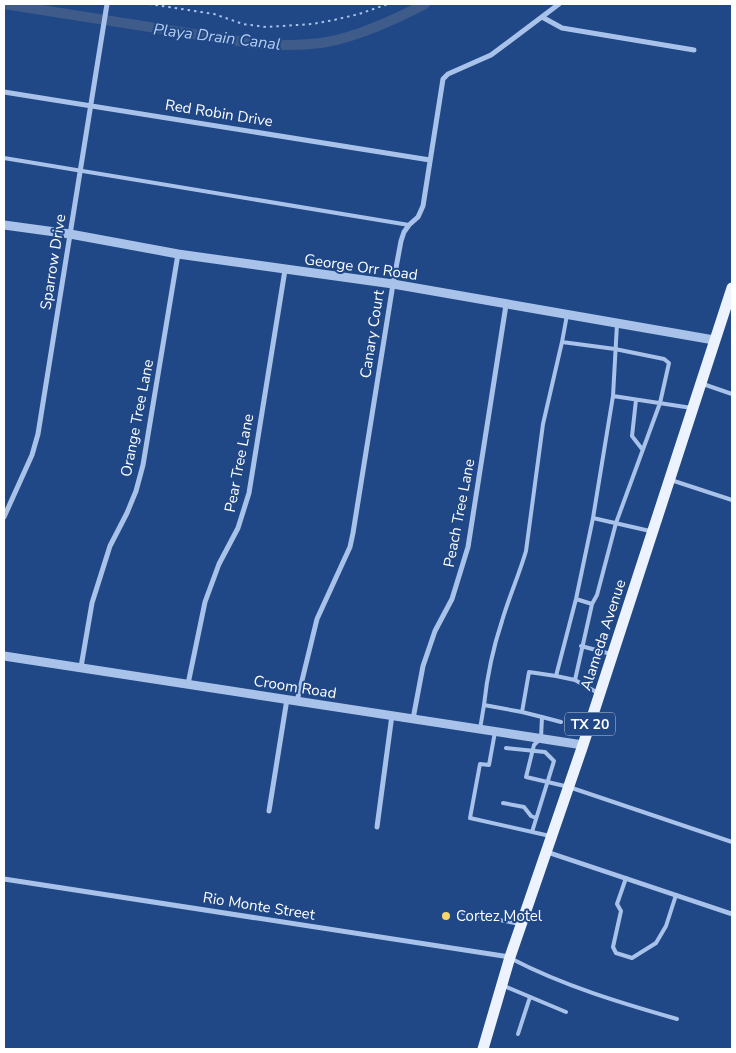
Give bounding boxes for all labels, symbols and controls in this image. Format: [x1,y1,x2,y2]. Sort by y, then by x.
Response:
water label: Playa Drain Canal [152,18,282,56]
street label: Red Robin Drive [164,95,274,131]
street label: Sparrow Drive [36,213,70,311]
street label: George Orr Road [303,249,419,285]
street label: Canary Court [355,288,389,380]
street label: Orange Tree Lane [116,357,158,479]
street label: Pear Tree Lane [220,412,258,514]
street label: Peach Tree Lane [439,457,479,569]
street label: Alameda Avenue [576,577,630,693]
street label: Croom Road [252,671,338,703]
road number: TX 20 [565,712,615,736]
street label: Rio Monte Street [201,887,317,925]
place label: Cortez Motel [456,906,543,926]
marker: Cortez Motel [440,910,452,922]

